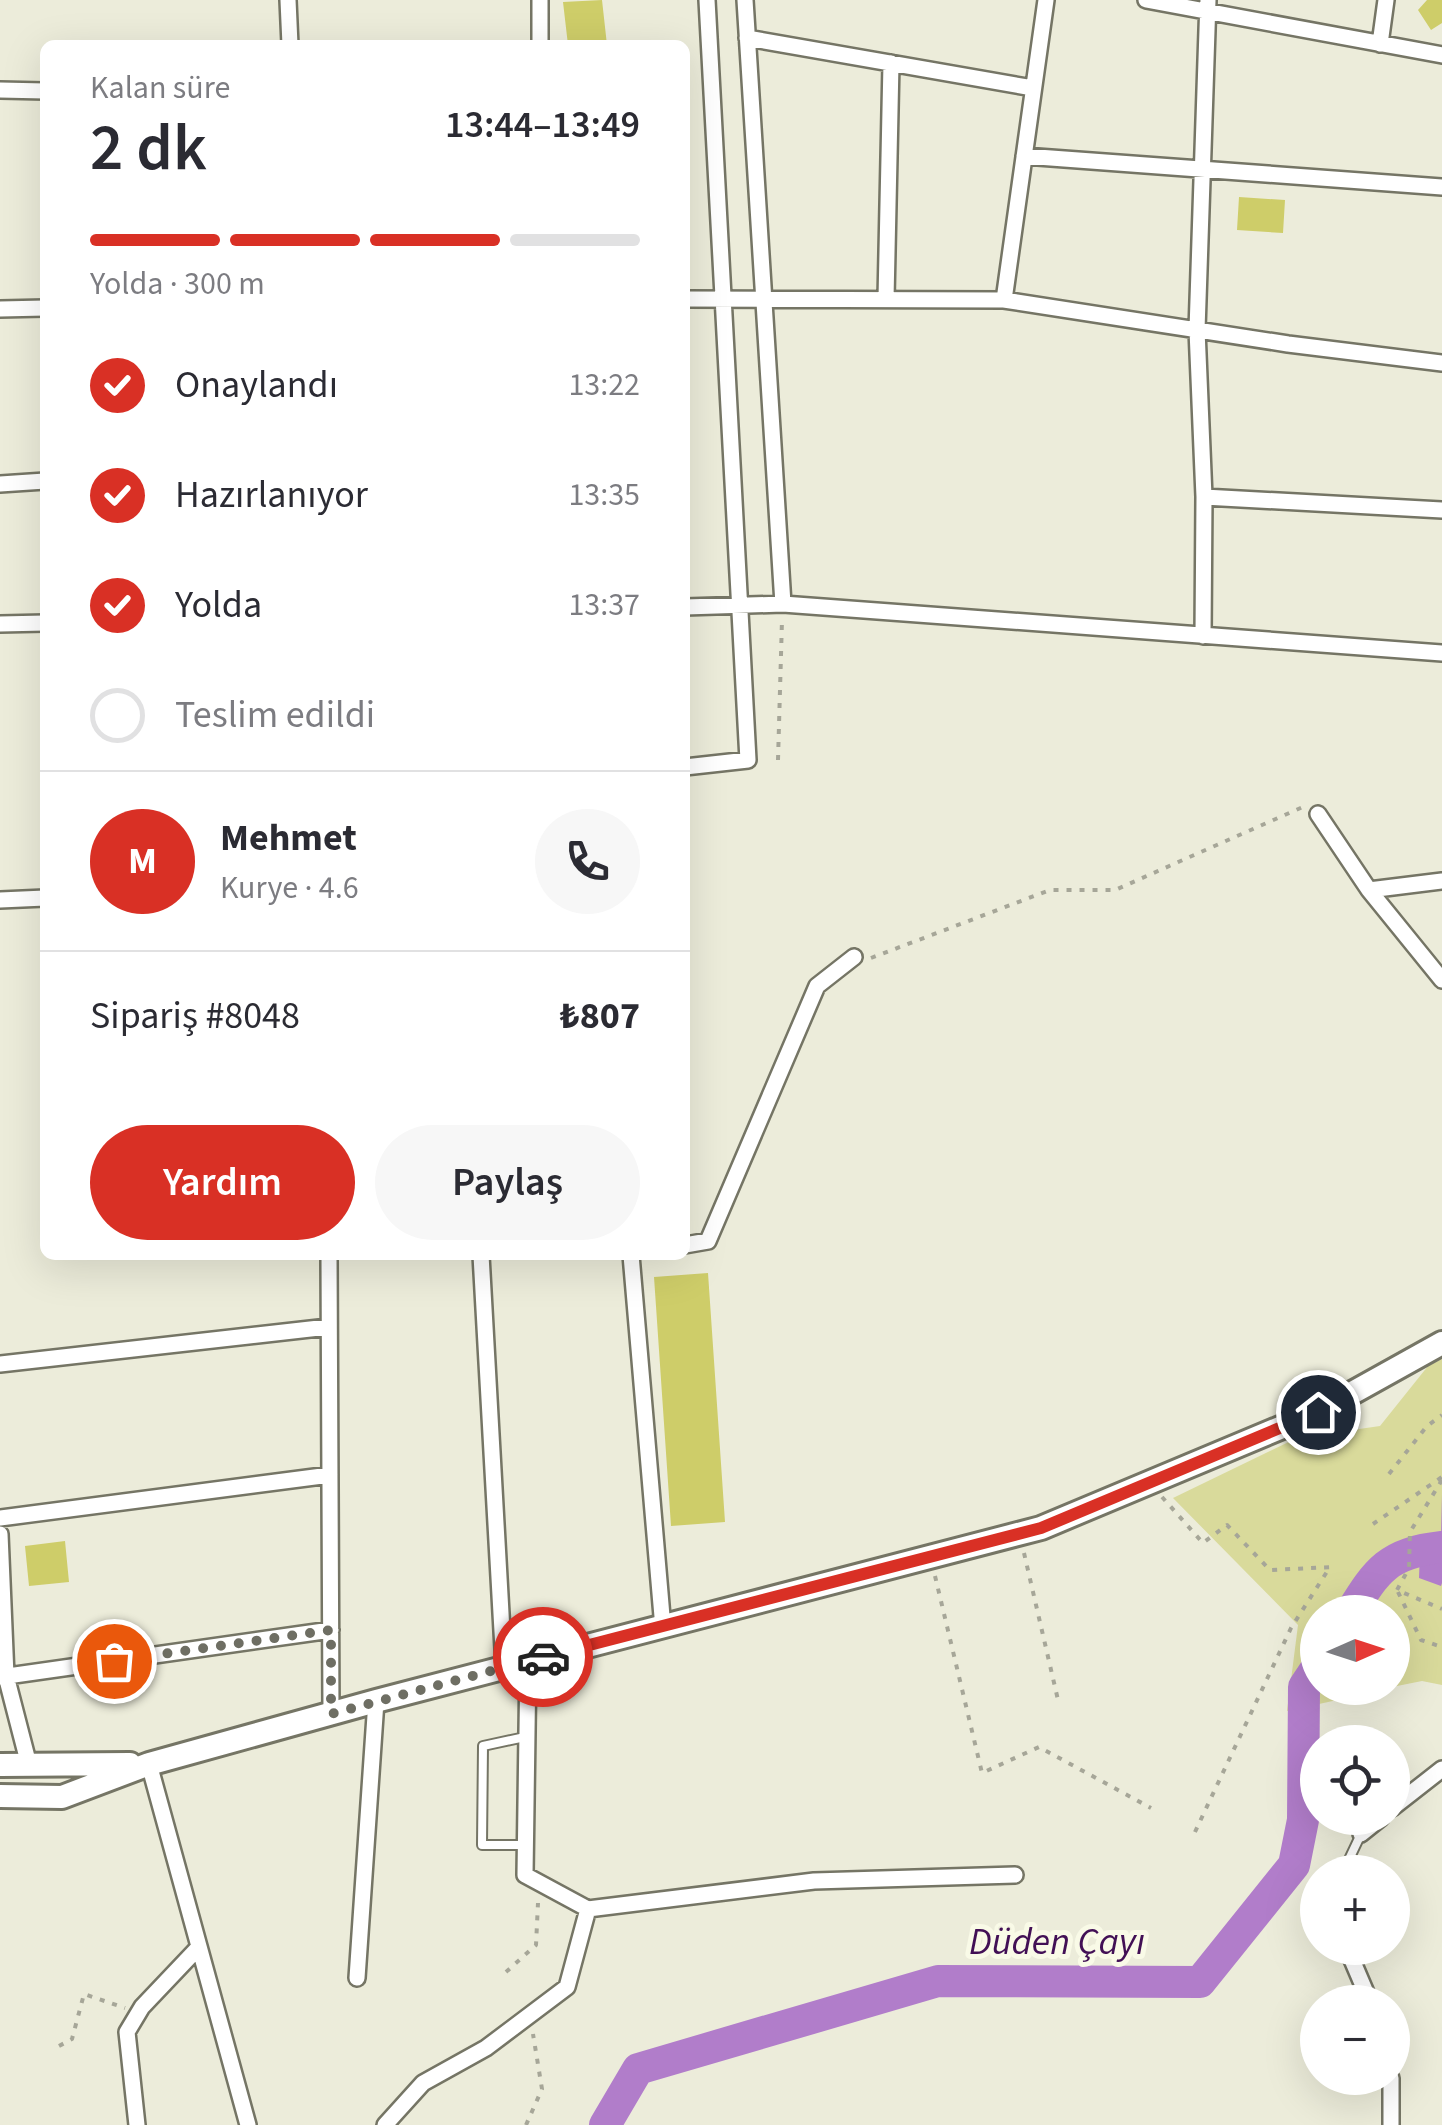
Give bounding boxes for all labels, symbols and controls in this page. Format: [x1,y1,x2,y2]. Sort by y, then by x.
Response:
text: Kalan süre [90,65,230,111]
text: 13:44–13:49 [445,98,640,152]
text: 2 dk [90,102,207,195]
text: Yolda · 300 m [90,261,265,307]
icon: check [90,358,145,413]
text: Onaylandı [175,358,338,412]
text: 13:22 [568,362,640,408]
icon: check [90,468,145,523]
text: Hazırlanıyor [175,468,368,522]
text: 13:35 [568,472,640,518]
icon: check [90,578,145,633]
text: Yolda [175,578,262,632]
text: 13:37 [568,582,640,628]
text: Teslim edildi [175,688,375,742]
button: phone [535,809,640,914]
text: Mehmet [220,811,357,865]
text: M [128,834,157,888]
text: Kurye · 4.6 [220,865,359,911]
text: Sipariş #8048 [90,989,300,1043]
text: ₺807 [560,989,640,1043]
button: Yardım [90,1125,355,1240]
button: Paylaş [375,1125,640,1240]
pin [1276,1370,1361,1455]
icon: home [1291,1385,1346,1440]
north arrow [1300,1595,1410,1705]
map controls [1300,1595,1410,2095]
courier [493,1607,593,1707]
pin [72,1619,157,1704]
icon: car [516,1630,571,1685]
icon: bag [87,1634,142,1689]
button: locate [1300,1725,1410,1835]
button: + [1300,1855,1410,1965]
water label: Düden Çayı [969,1915,1145,1969]
button: − [1300,1985,1410,2095]

